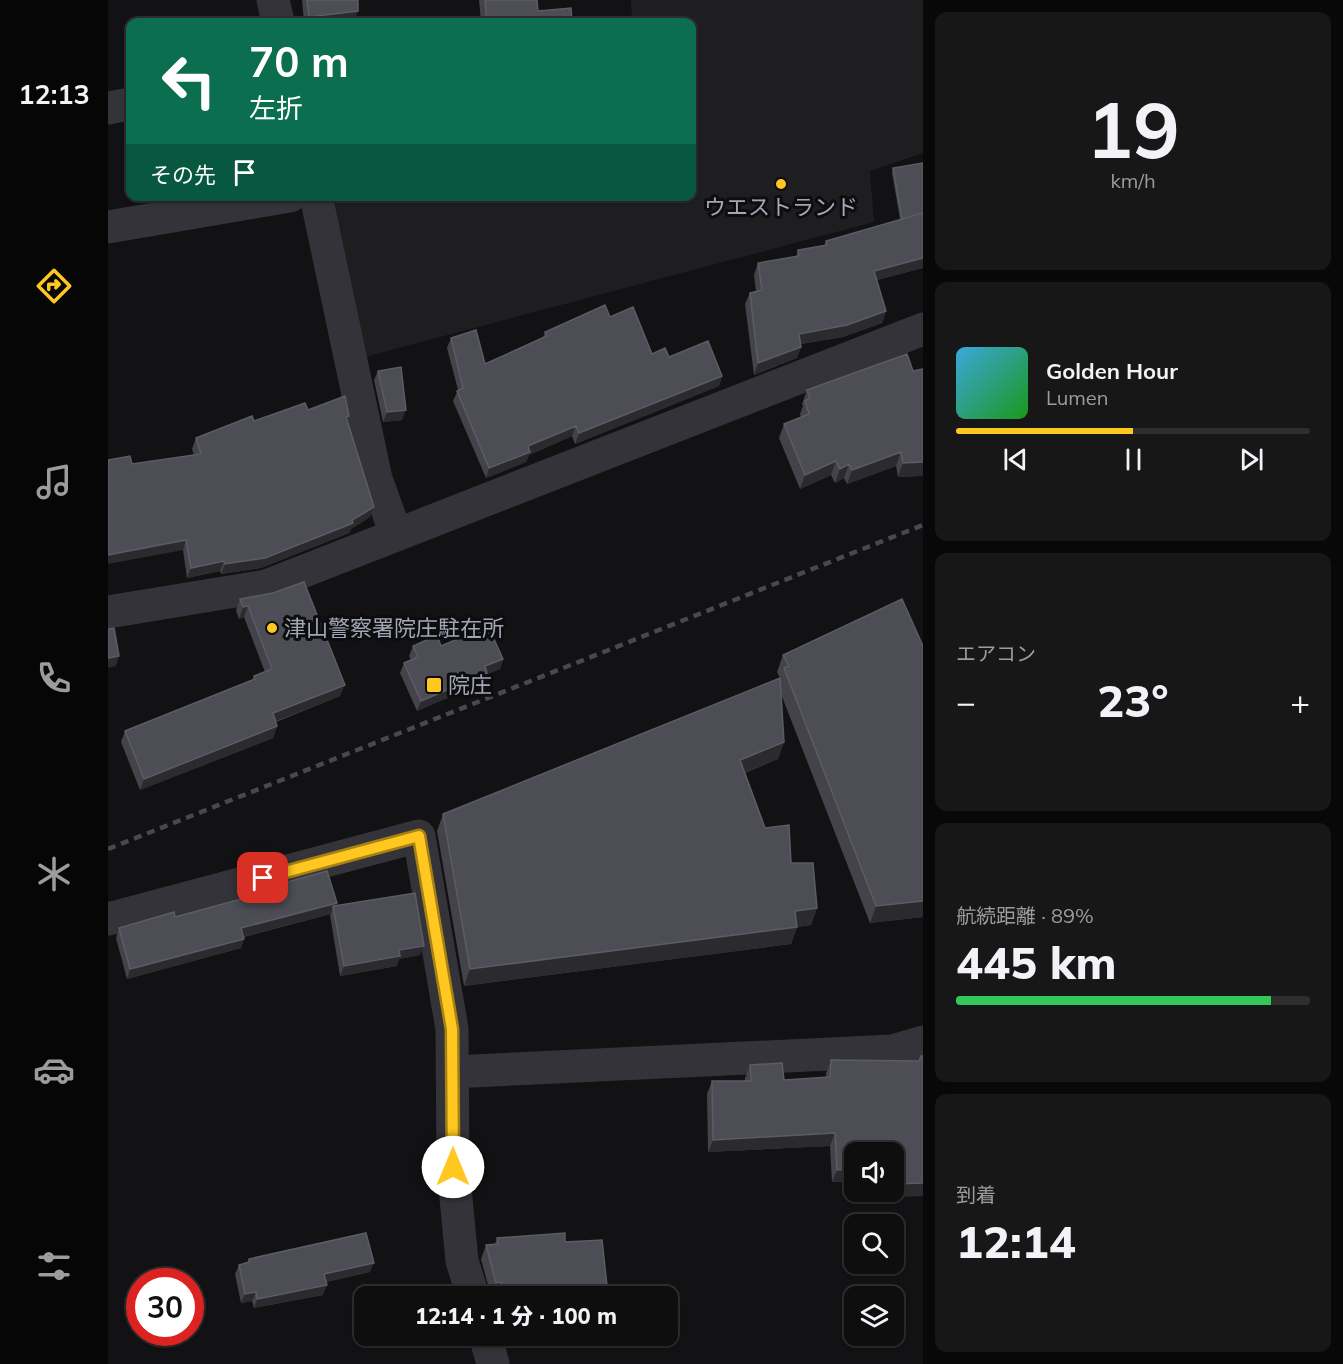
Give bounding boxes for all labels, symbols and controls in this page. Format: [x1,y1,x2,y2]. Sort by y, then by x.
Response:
text: 70 m [249,35,349,88]
icon: left [150,42,228,120]
text: 12:13 [18,77,90,111]
text: 19 [1086,80,1180,178]
text: 左折 [249,91,303,125]
icon: arrive [228,156,261,189]
text: その先 [150,161,216,189]
text: km/h [1110,168,1156,193]
marker: ウエストランド [774,177,788,191]
place label: ウエストランド [704,193,858,221]
icon: directions [33,265,75,307]
text: Golden Hour [1046,357,1178,385]
text: Lumen [1046,385,1108,410]
icon: previous [999,443,1032,476]
icon: pause [1117,443,1150,476]
icon: next [1235,443,1268,476]
icon: music [33,461,75,503]
place label: 津山警察署院庄駐在所 [284,614,504,642]
marker: 津山警察署院庄駐在所 [265,621,279,635]
text: エアコン [956,641,1036,666]
icon: phone [33,657,75,699]
place label: 院庄 [448,671,492,699]
text: 23° [1097,672,1169,728]
marker: 院庄 [425,676,443,694]
text: − [956,681,976,722]
text: + [1290,681,1310,722]
pin [237,852,288,903]
icon: climate [33,853,75,895]
icon: arrive [246,861,279,894]
text: 航続距離 · 89% [956,903,1094,928]
text: 445 km [956,934,1117,990]
icon: car [33,1049,75,1091]
position arrow [421,1135,485,1199]
map controls [844,1142,904,1346]
button: sound [844,1142,904,1202]
text: 到着 [956,1182,996,1207]
text: 12:14 [956,1213,1076,1269]
button: search [844,1214,904,1274]
icon: filters [33,1245,75,1287]
speed limit sign: 30 [126,1268,204,1346]
button: layers [844,1286,904,1346]
text: 12:14 · 1 分 · 100 m [415,1302,617,1330]

